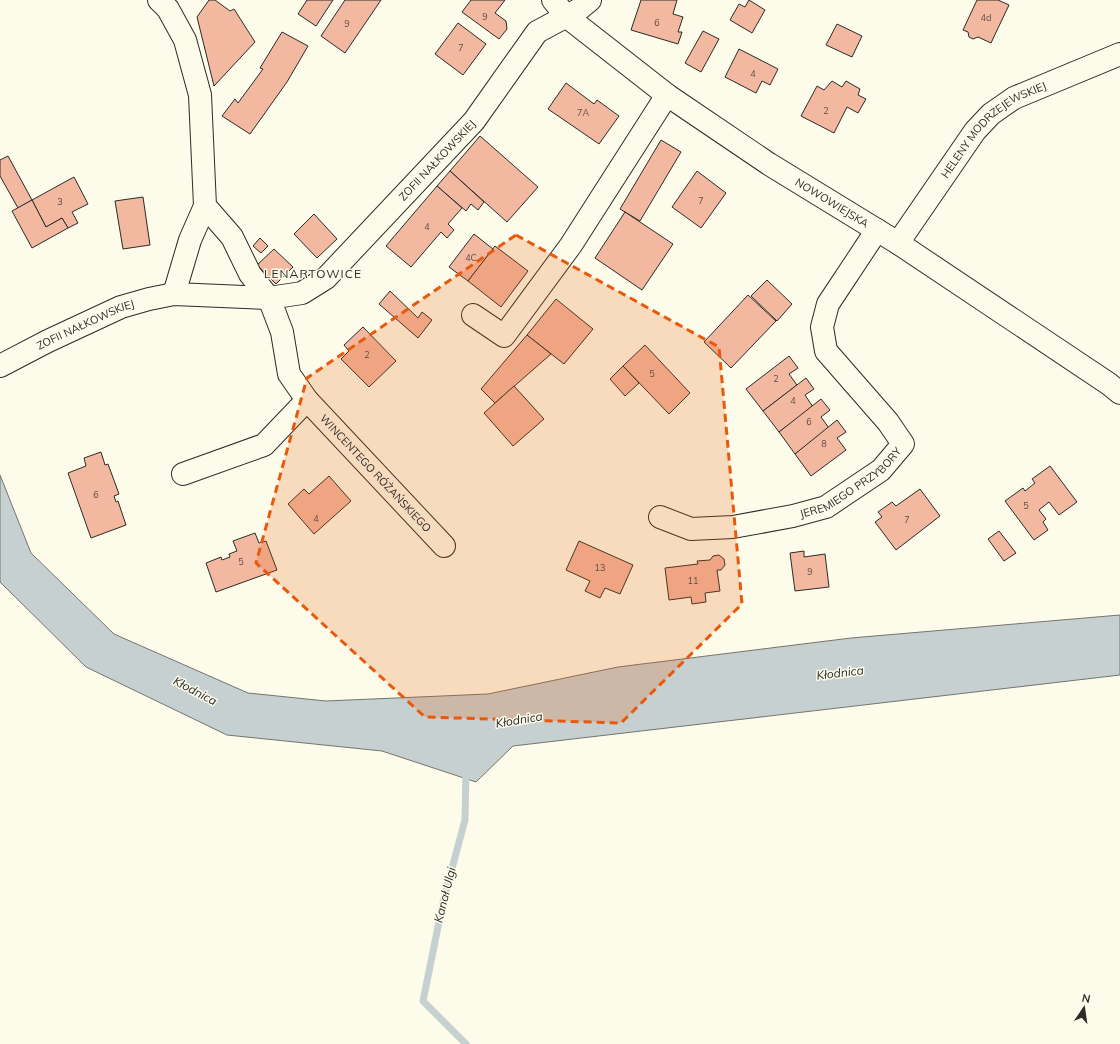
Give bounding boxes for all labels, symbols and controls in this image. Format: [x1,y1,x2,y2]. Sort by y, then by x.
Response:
house number: 9 [482,11,488,22]
house number: 4d [981,12,991,23]
house number: 6 [654,17,660,28]
house number: 9 [344,18,350,29]
house number: 7 [458,42,464,53]
house number: 4 [750,68,756,79]
street label: HELENY MODRZEJEWSKIEJ [938,78,1048,181]
house number: 2 [823,105,829,116]
house number: 7A [577,107,589,118]
street label: ZOFII NAŁKOWSKIEJ [396,117,479,203]
street label: NOWOWIEJSKA [793,175,871,230]
house number: 7 [698,195,704,206]
house number: 3 [57,196,63,207]
house number: 4 [424,221,430,232]
house number: 4C [465,252,477,263]
district label: LENARTOWICE [264,266,362,281]
street label: ZOFII NAŁKOWSKIEJ [34,297,136,353]
house number: 2 [364,349,370,360]
house number: 5 [649,368,655,379]
house number: 2 [773,373,779,384]
house number: 4 [790,395,796,406]
street label: WINCENTEGO RÓŻAŃSKIEGO [317,411,434,535]
house number: 6 [806,416,812,427]
house number: 8 [821,438,827,449]
street label: JEREMIEGO PRZYBORY [798,444,904,521]
house number: 6 [93,489,99,500]
house number: 5 [1023,500,1029,511]
house number: 4 [313,513,319,524]
house number: 7 [904,514,910,525]
house number: 5 [238,556,244,567]
house number: 13 [595,562,605,573]
house number: 9 [807,566,813,577]
house number: 11 [688,575,698,586]
water label: Kłodnica [815,662,864,683]
water label: Kłodnica [171,673,220,708]
water label: Kłodnica [494,708,544,731]
water label: Kanał Ulgi [430,865,459,924]
north arrow [1064,988,1104,1028]
text: N [1081,991,1092,1006]

